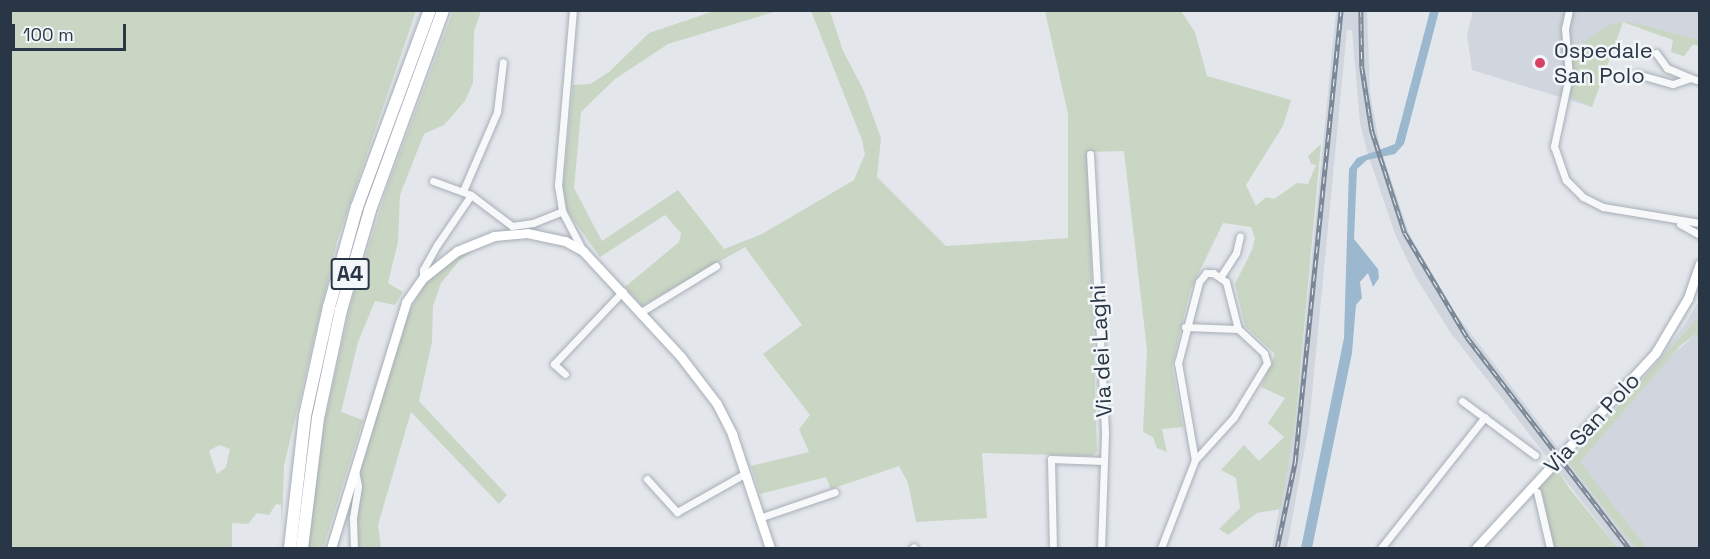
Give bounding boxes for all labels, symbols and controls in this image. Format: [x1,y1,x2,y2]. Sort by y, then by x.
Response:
scale bar [15,12,129,50]
text: 100 m [23,23,74,46]
place label: Ospedale San Polo [1554,37,1653,88]
marker: Ospedale San Polo [1531,54,1549,72]
road number: A4 [330,256,370,292]
street label: Via dei Laghi [1084,284,1118,418]
street label: Via San Polo [1539,367,1645,479]

